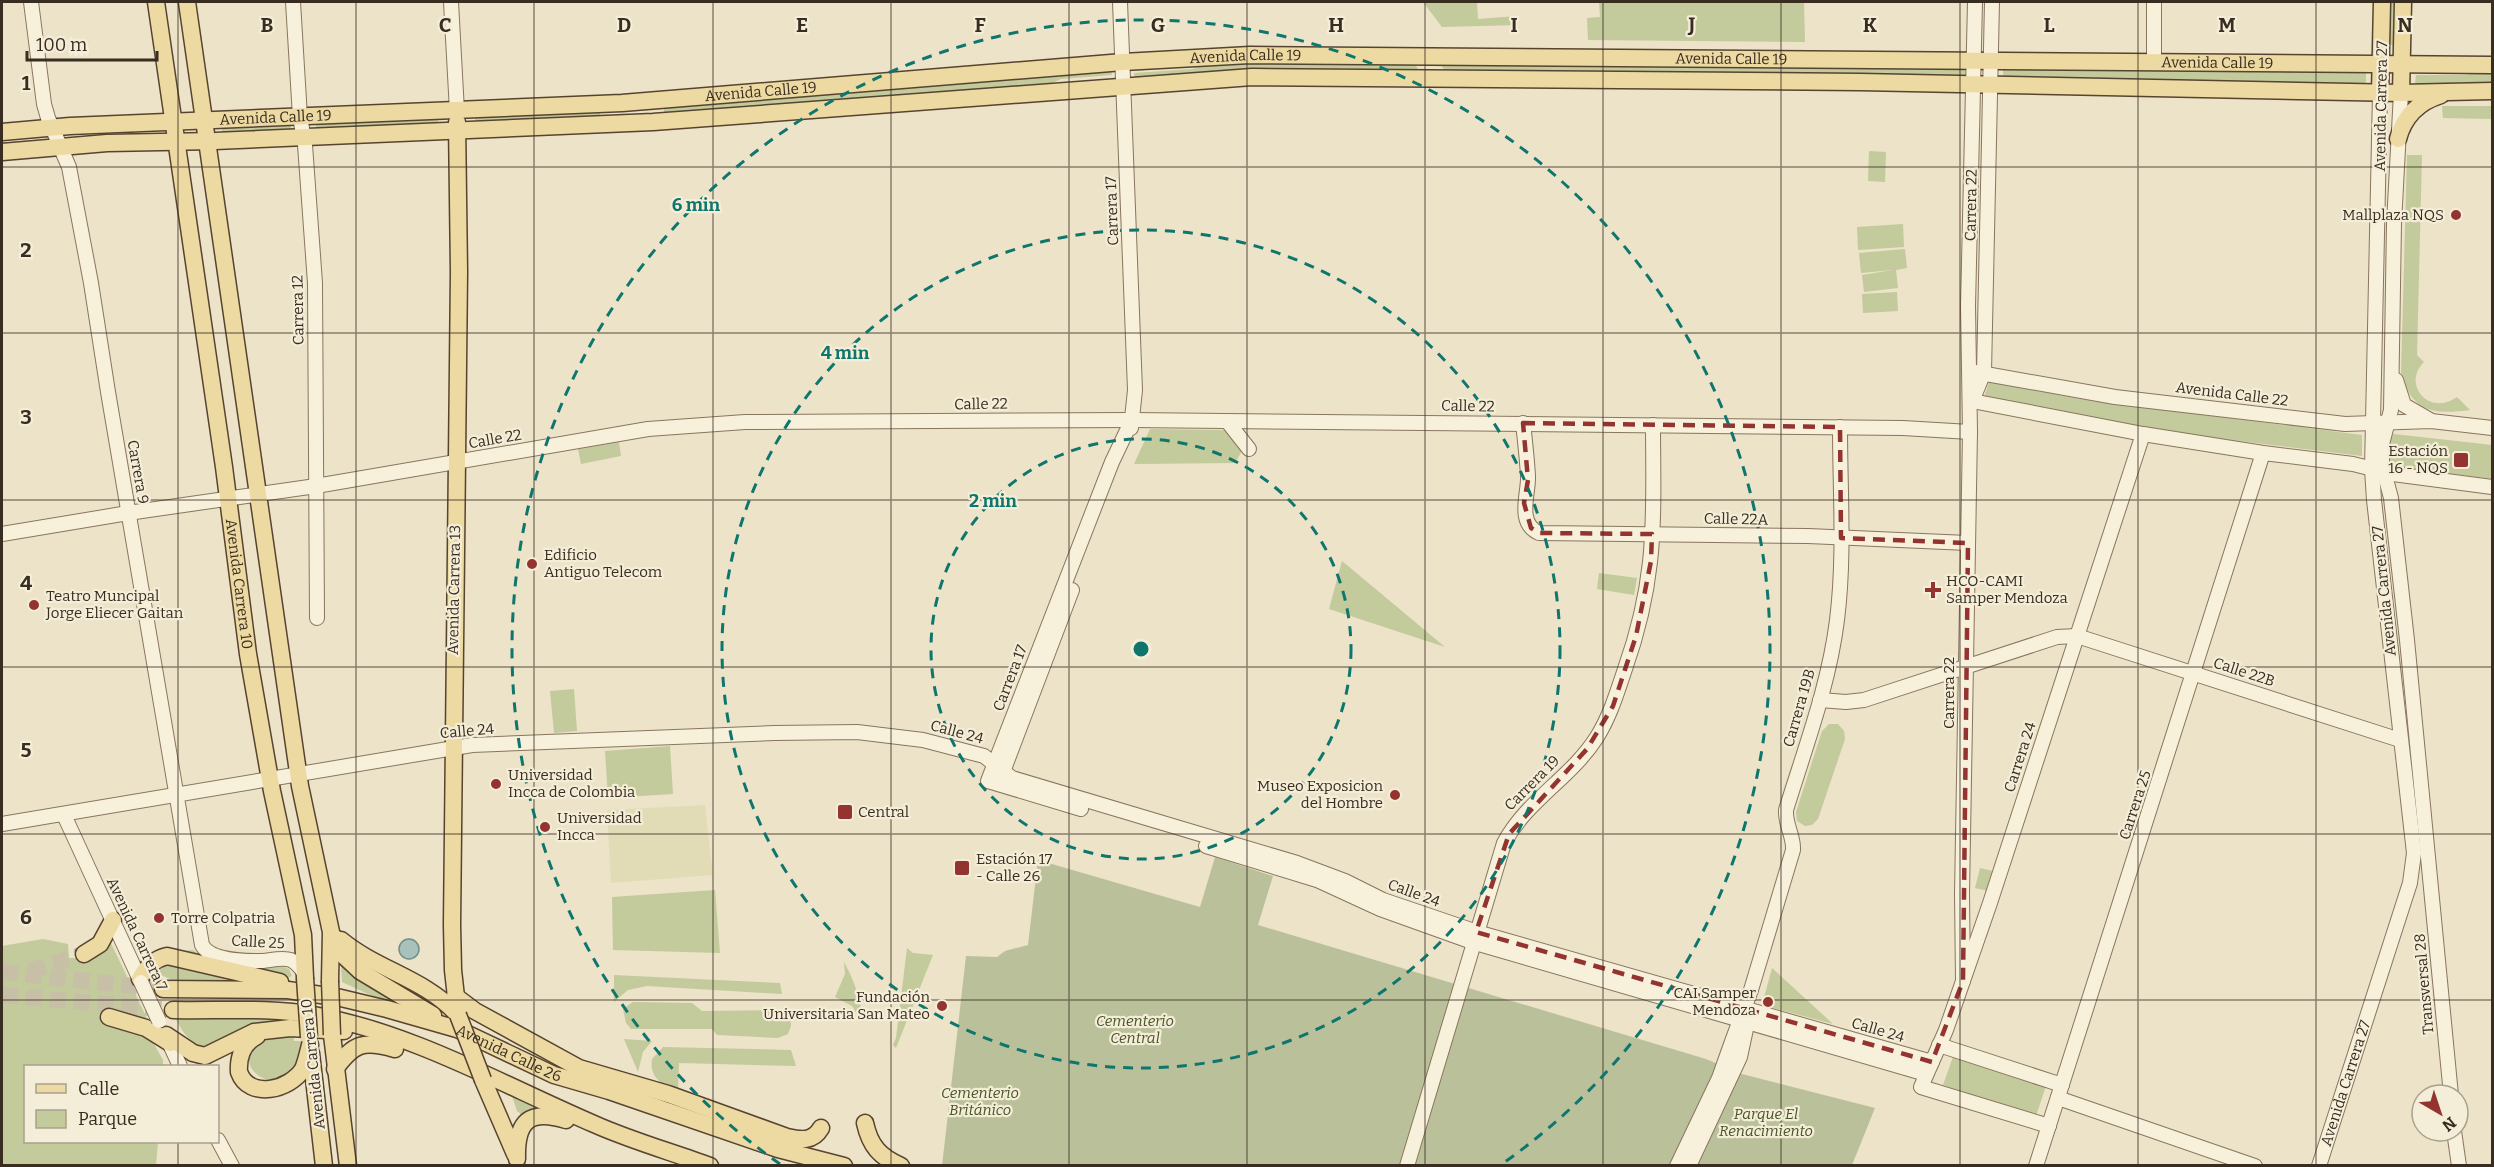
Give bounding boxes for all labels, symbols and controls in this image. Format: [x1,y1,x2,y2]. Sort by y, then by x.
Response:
text: B [261,13,274,37]
text: C [439,13,451,37]
text: D [617,13,631,37]
text: E [796,13,808,37]
text: F [974,13,986,37]
text: G [1151,13,1165,37]
text: H [1328,13,1344,37]
text: I [1510,13,1518,37]
text: J [1688,13,1696,37]
text: K [1863,13,1878,37]
text: L [2043,13,2055,37]
text: M [2218,13,2236,37]
text: N [2397,13,2413,37]
scale bar [27,24,158,62]
text: 100 m [36,34,87,56]
street label: Avenida Carrera 27 [2371,40,2391,172]
street label: Avenida Calle 19 [1189,46,1301,67]
street label: Avenida Calle 19 [1675,49,1787,68]
street label: Avenida Calle 19 [2161,53,2273,72]
text: 1 [22,71,31,95]
street label: Avenida Calle 19 [704,78,817,105]
street label: Avenida Calle 19 [219,106,332,129]
street label: Carrera 22 [1961,169,1981,241]
street label: Carrera 17 [1102,176,1122,246]
text: 6 min [672,194,721,216]
place label: Mallplaza NQS [2342,206,2444,224]
marker: Mallplaza NQS [2449,208,2463,222]
text: 2 [20,238,32,262]
street label: Carrera 12 [288,275,308,345]
text: 4 min [821,342,870,364]
street label: Avenida Calle 22 [2175,378,2289,410]
street label: Calle 22 [954,395,1008,413]
street label: Calle 22 [1441,397,1495,415]
text: 3 [20,405,32,429]
street label: Calle 22 [467,425,523,453]
street label: Carrera 9 [124,439,152,505]
place label: Estación 16 - NQS [2388,442,2449,477]
marker: Estación 16 - NQS [2452,451,2470,469]
text: 2 min [969,490,1017,512]
street label: Calle 22A [1704,509,1769,529]
street label: Avenida Carrera 10 [222,518,256,650]
street label: Avenida Carrera 27 [2368,524,2400,657]
street label: Avenida Carrera 13 [444,525,464,655]
place label: Edificio Antiguo Telecom [544,546,663,581]
marker: Edificio Antiguo Telecom [525,557,539,571]
text: 4 [20,571,32,595]
place label: HCO-CAMI Samper Mendoza [1946,572,2068,607]
marker: HCO-CAMI Samper Mendoza [1924,581,1942,599]
place label: Teatro Muncipal Jorge Eliecer Gaitan [45,587,184,622]
marker: Teatro Muncipal Jorge Eliecer Gaitan [27,598,41,612]
centre of rings [1131,639,1151,659]
street label: Carrera 17 [989,642,1031,714]
street label: Calle 22B [2211,654,2277,690]
street label: Carrera 22 [1940,657,1958,729]
street label: Carrera 19B [1779,667,1819,749]
street label: Calle 24 [928,716,986,748]
street label: Carrera 24 [2000,719,2040,794]
street label: Calle 24 [439,720,495,742]
text: 5 [21,738,32,762]
street label: Carrera 19 [1501,752,1563,814]
place label: Universidad Incca de Colombia [508,766,635,801]
street label: Carrera 25 [2115,768,2155,842]
marker: Universidad Incca de Colombia [489,777,503,791]
place label: Museo Exposicion del Hombre [1257,777,1383,812]
marker: Museo Exposicion del Hombre [1388,788,1402,802]
marker: Central [836,803,854,821]
place label: Central [858,803,909,821]
place label: Universidad Incca [557,809,642,844]
marker: Universidad Incca [538,820,552,834]
place label: Estación 17 - Calle 26 [976,850,1053,885]
marker: Estación 17 - Calle 26 [953,859,971,877]
street label: Avenida Carrera 7 [103,874,171,994]
street label: Calle 24 [1385,875,1443,911]
text: 6 [20,905,32,929]
place label: Torre Colpatria [171,909,275,927]
marker: Torre Colpatria [152,911,166,925]
street label: Calle 25 [231,932,285,952]
street label: Transversal 28 [2411,933,2437,1035]
place label: CAI Samper Mendoza [1673,984,1756,1019]
place label: Fundación Universitaria San Mateo [763,988,930,1023]
marker: CAI Samper Mendoza [1761,995,1775,1009]
street label: Avenida Carrera 10 [297,998,329,1130]
marker: Fundación Universitaria San Mateo [935,999,949,1013]
park label: Cementerio Central [1096,1012,1174,1047]
street label: Calle 24 [1849,1014,1907,1046]
street label: Avenida Carrera 27 [2317,1018,2374,1148]
street label: Avenida Calle 26 [453,1021,563,1086]
legend [24,1065,219,1143]
text: Calle [78,1078,119,1100]
north arrow [2410,1083,2470,1143]
park label: Cementerio Británico [941,1084,1019,1119]
park label: Parque El Renacimiento [1719,1105,1813,1140]
text: Parque [78,1108,137,1130]
text: N [2438,1113,2460,1136]

